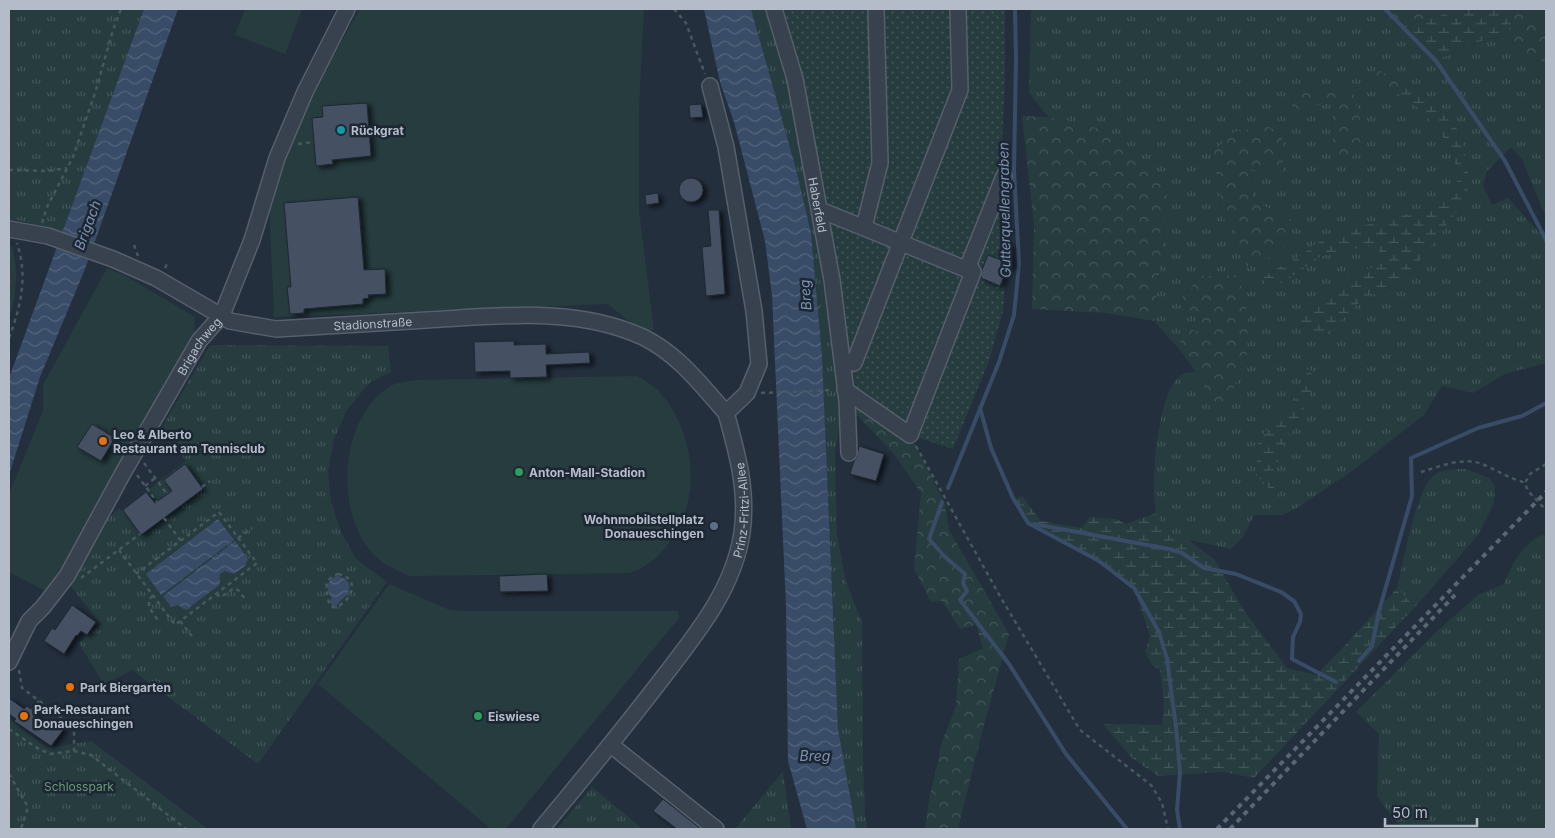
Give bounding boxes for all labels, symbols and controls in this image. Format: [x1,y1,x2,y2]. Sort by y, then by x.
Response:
place label: Rückgrat [351,123,404,138]
marker: Rückgrat [335,124,347,136]
water label: Gutterquellengraben [994,142,1014,278]
street label: Haberfeld [806,176,831,234]
water label: Brigach [70,198,104,252]
water label: Breg [795,279,815,311]
street label: Stadionstraße [333,313,413,333]
street label: Brigachweg [174,314,224,378]
place label: Leo & Alberto Restaurant am Tennisclub [113,427,266,456]
marker: Leo & Alberto Restaurant am Tennisclub [97,435,109,447]
street label: Prinz-Fritzi-Allee [729,461,751,559]
place label: Anton-Mall-Stadion [529,465,645,480]
marker: Anton-Mall-Stadion [513,466,525,478]
place label: Wohnmobilstellplatz Donaueschingen [584,512,704,541]
marker: Wohnmobilstellplatz Donaueschingen [708,520,720,532]
place label: Park Biergarten [80,680,171,695]
marker: Park Biergarten [64,681,76,693]
place label: Park-Restaurant Donaueschingen [34,702,133,731]
place label: Eiswiese [488,709,540,724]
marker: Park-Restaurant Donaueschingen [18,710,30,722]
marker: Eiswiese [472,710,484,722]
water label: Breg [800,747,831,764]
park label: Schlosspark [44,779,114,794]
scale bar [1385,796,1478,828]
text: 50 m [1392,803,1428,822]

